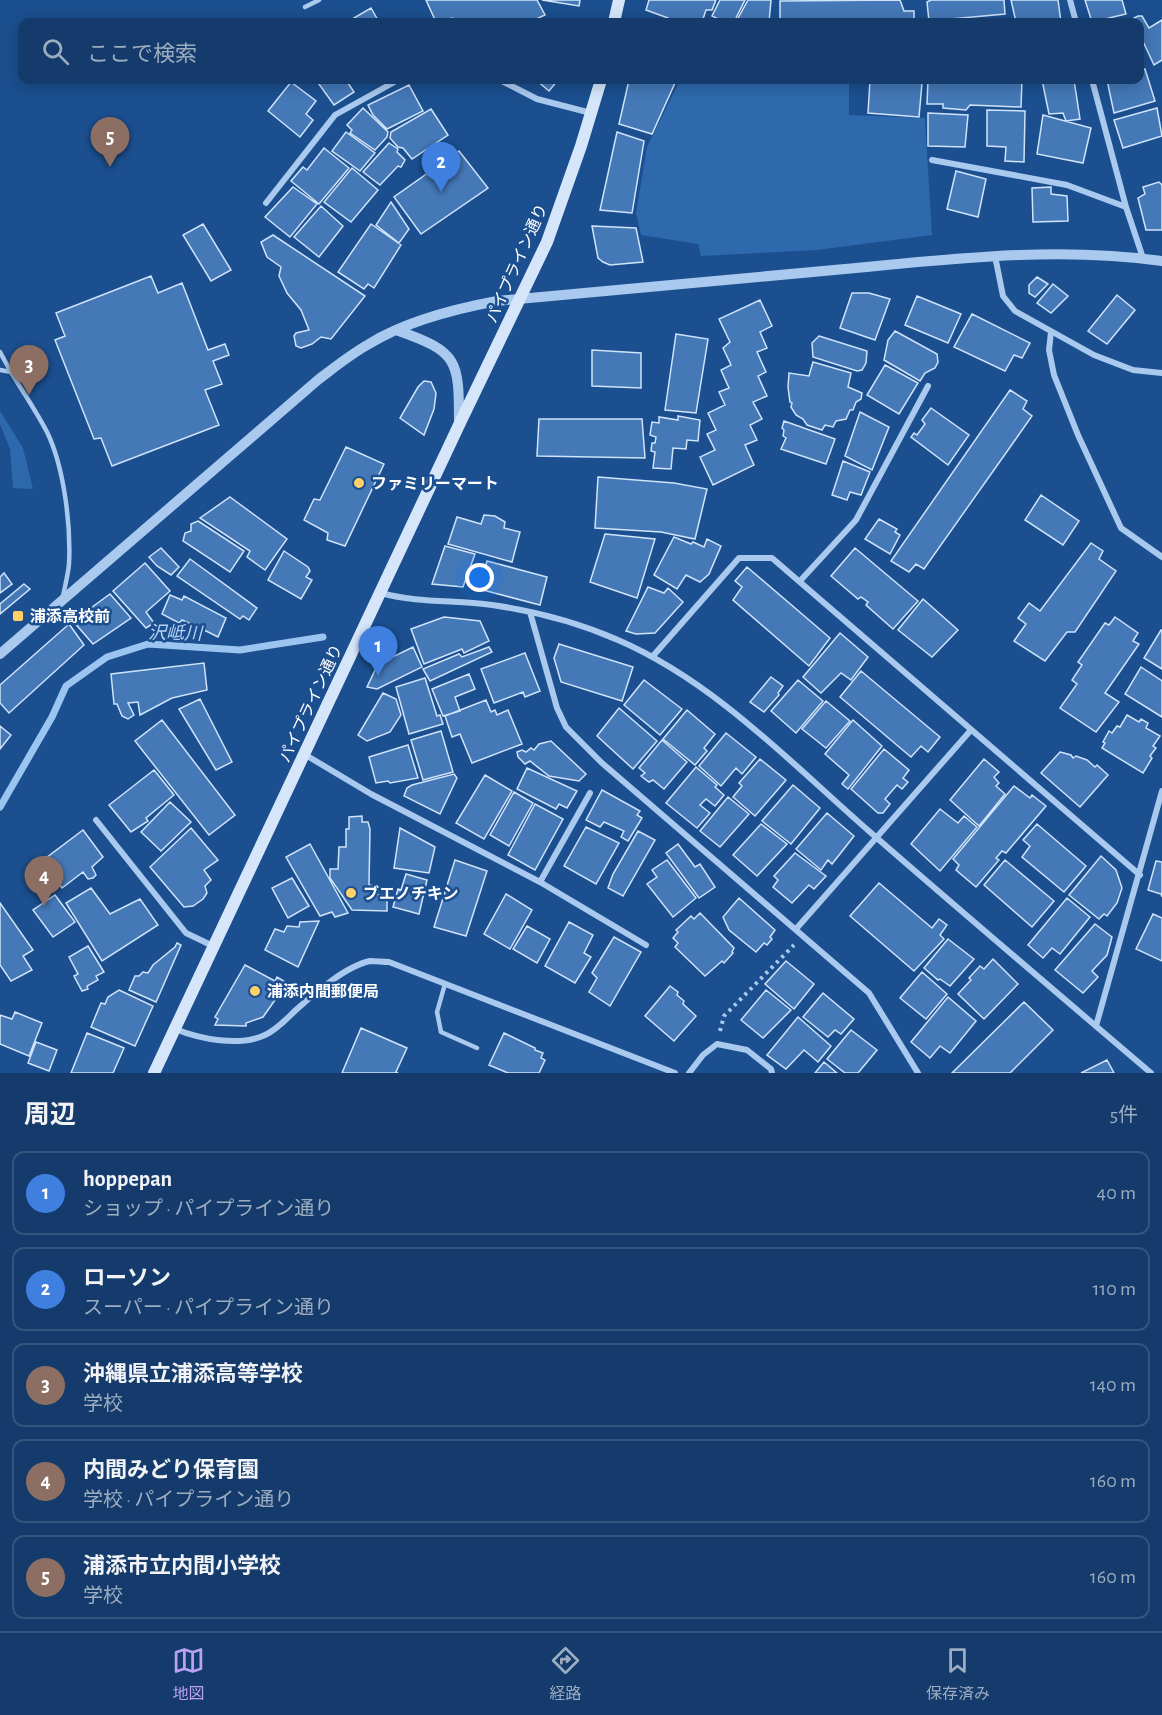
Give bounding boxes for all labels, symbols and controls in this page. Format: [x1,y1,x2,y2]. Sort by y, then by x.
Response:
search box [18,18,1144,84]
icon: search [39,35,72,68]
text: ここで検索 [87,43,197,65]
pin: 5 [90,118,130,167]
pin: 2 [422,142,460,192]
street label: パイプライン通り [483,201,550,325]
pin: 3 [9,346,48,395]
marker: ファミリーマート [352,476,366,490]
place label: ファミリーマート [371,476,499,492]
your location [465,563,494,592]
place label: 浦添高校前 [30,607,110,625]
marker: 浦添高校前 [11,609,25,623]
water label: 沢岻川 [148,623,204,644]
pin: 1 [358,626,398,676]
street label: パイプライン通り [276,642,345,765]
pin: 4 [24,856,63,906]
place label: ブエノチキン [363,885,459,902]
marker: ブエノチキン [344,886,358,900]
place label: 浦添内間郵便局 [267,982,379,1000]
marker: 浦添内間郵便局 [248,984,262,998]
text: 周辺 [24,1102,76,1128]
text: 5件 [1110,1105,1138,1125]
text: hoppepan [83,1168,172,1190]
text: 1 [42,1183,49,1203]
text: 40 m [1097,1183,1136,1203]
text: ショップ · パイプライン通り [83,1199,334,1219]
text: ローソン [83,1267,171,1289]
text: 2 [41,1279,50,1299]
text: 110 m [1092,1279,1136,1299]
text: スーパー · パイプライン通り [83,1298,334,1318]
text: 沖縄県立浦添高等学校 [83,1363,303,1385]
text: 3 [41,1375,50,1395]
text: 140 m [1090,1375,1136,1395]
text: 学校 [83,1394,123,1414]
text: 内間みどり保育園 [83,1459,259,1481]
text: 4 [40,1471,51,1491]
text: 160 m [1090,1471,1136,1491]
text: 学校 · パイプライン通り [83,1490,294,1510]
text: 浦添市立内間小学校 [83,1555,281,1577]
text: 5 [41,1567,50,1587]
text: 160 m [1090,1567,1136,1587]
text: 学校 [83,1586,123,1606]
tab: 地図 [172,1644,205,1704]
tab: 経路 [549,1644,582,1704]
tab: 保存済み [926,1644,990,1704]

